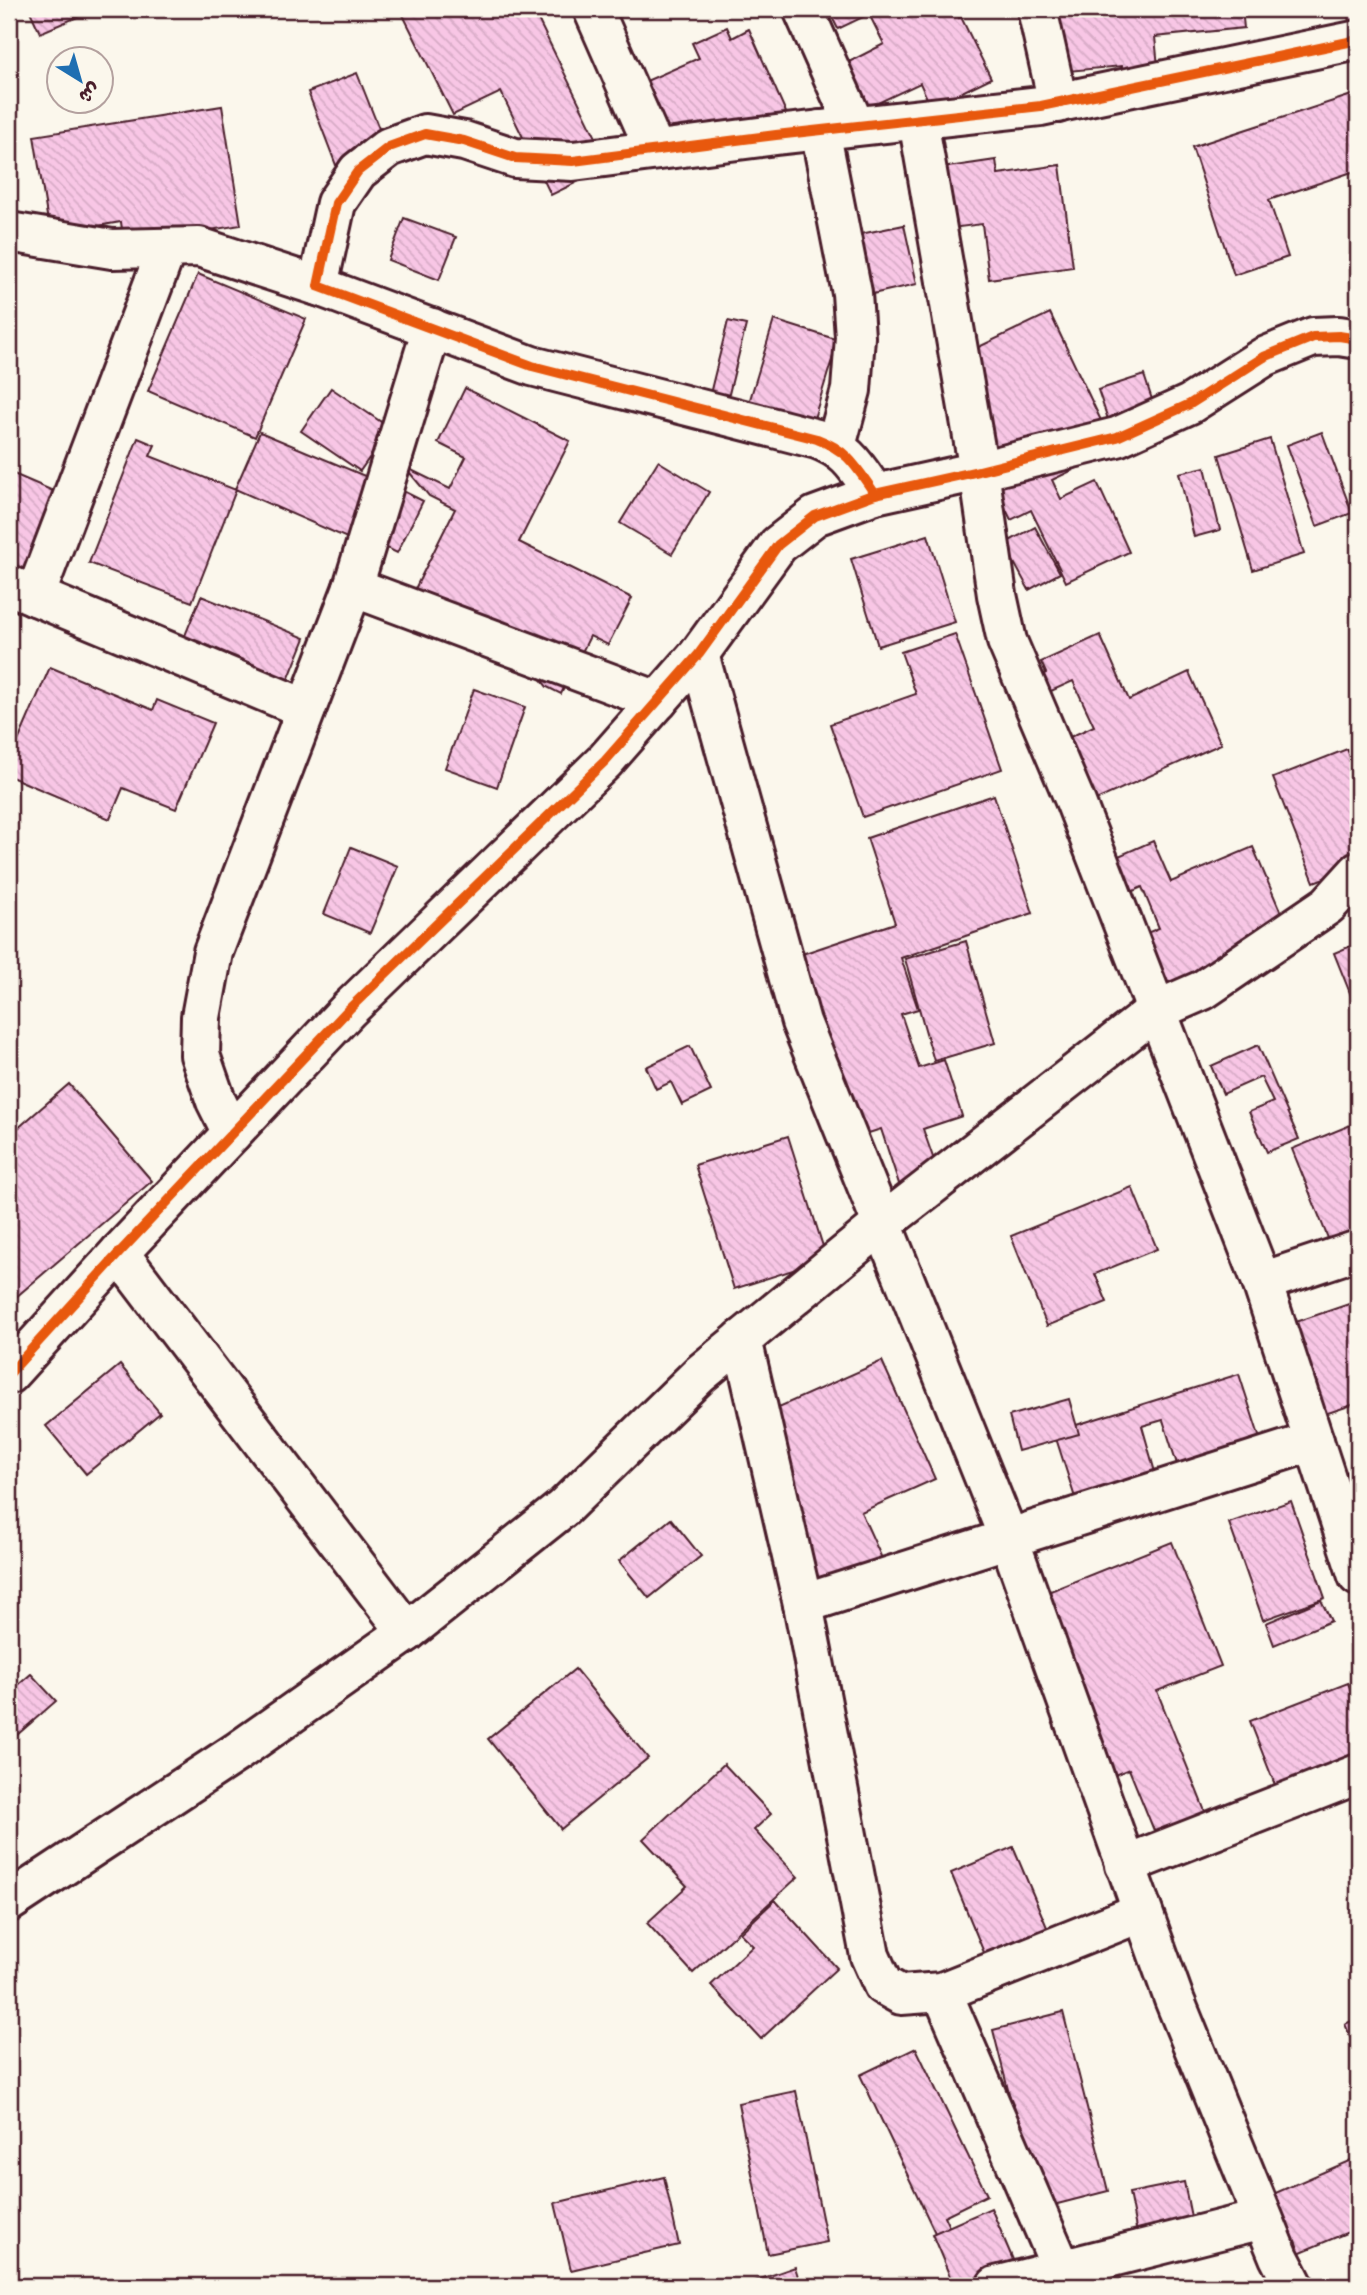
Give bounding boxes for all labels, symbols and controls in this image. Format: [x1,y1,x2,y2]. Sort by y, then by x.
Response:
north arrow [46,46,116,116]
text: ش [72,75,105,109]

